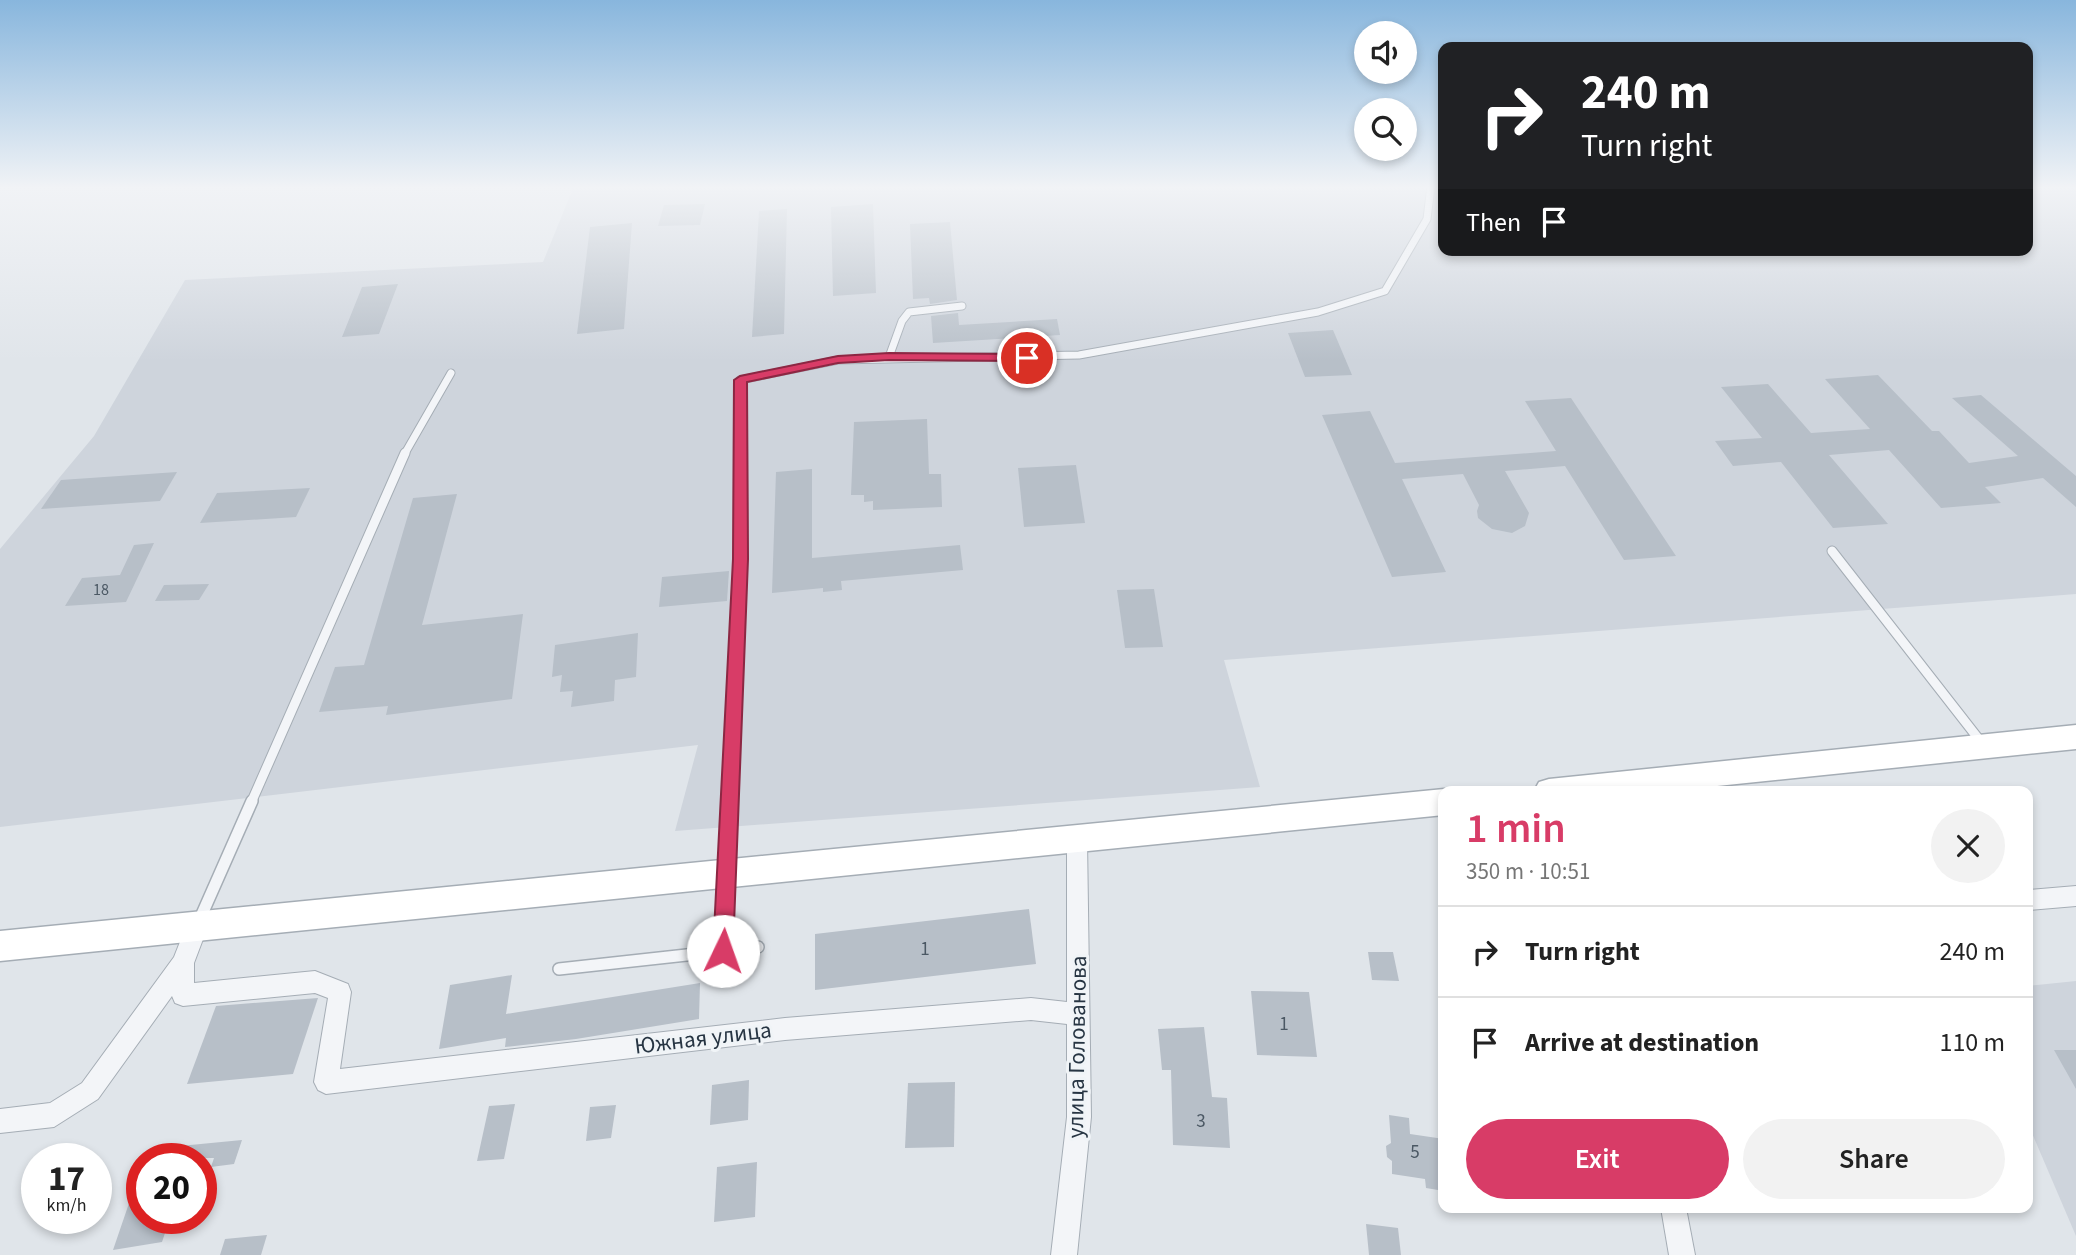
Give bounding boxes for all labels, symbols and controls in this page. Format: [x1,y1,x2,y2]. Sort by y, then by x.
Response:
map controls [1354,21,1417,161]
button: sound [1354,21,1417,84]
text: 240 m [1581,58,1710,128]
icon: right [1466,70,1557,161]
button: search [1354,98,1417,161]
text: Turn right [1581,123,1712,169]
icon: arrive [1535,203,1573,241]
text: Then [1466,204,1521,241]
pin [997,328,1057,388]
icon: arrive [1008,339,1046,377]
house number: 18 [93,579,109,601]
text: 1 min [1466,799,1566,859]
button: close [1931,809,2005,883]
text: 350 m · 10:51 [1466,855,1590,888]
position arrow [686,914,760,988]
icon: right [1466,933,1504,971]
text: Turn right [1525,933,1640,970]
text: 240 m [1939,933,2005,970]
house number: 1 [920,936,930,963]
street label: улица Голованова [1059,955,1095,1139]
house number: 1 [1279,1011,1289,1038]
street label: Южная улица [633,1013,773,1063]
icon: arrive [1466,1024,1504,1062]
text: Arrive at destination [1525,1024,1759,1061]
text: 110 m [1939,1024,2005,1061]
house number: 3 [1196,1108,1206,1135]
button: Exit [1466,1119,1729,1199]
button: Share [1743,1119,2005,1199]
house number: 5 [1410,1139,1420,1166]
speed limit sign: 20 [126,1143,217,1234]
text: 17 [48,1154,85,1204]
text: km/h [47,1193,86,1218]

